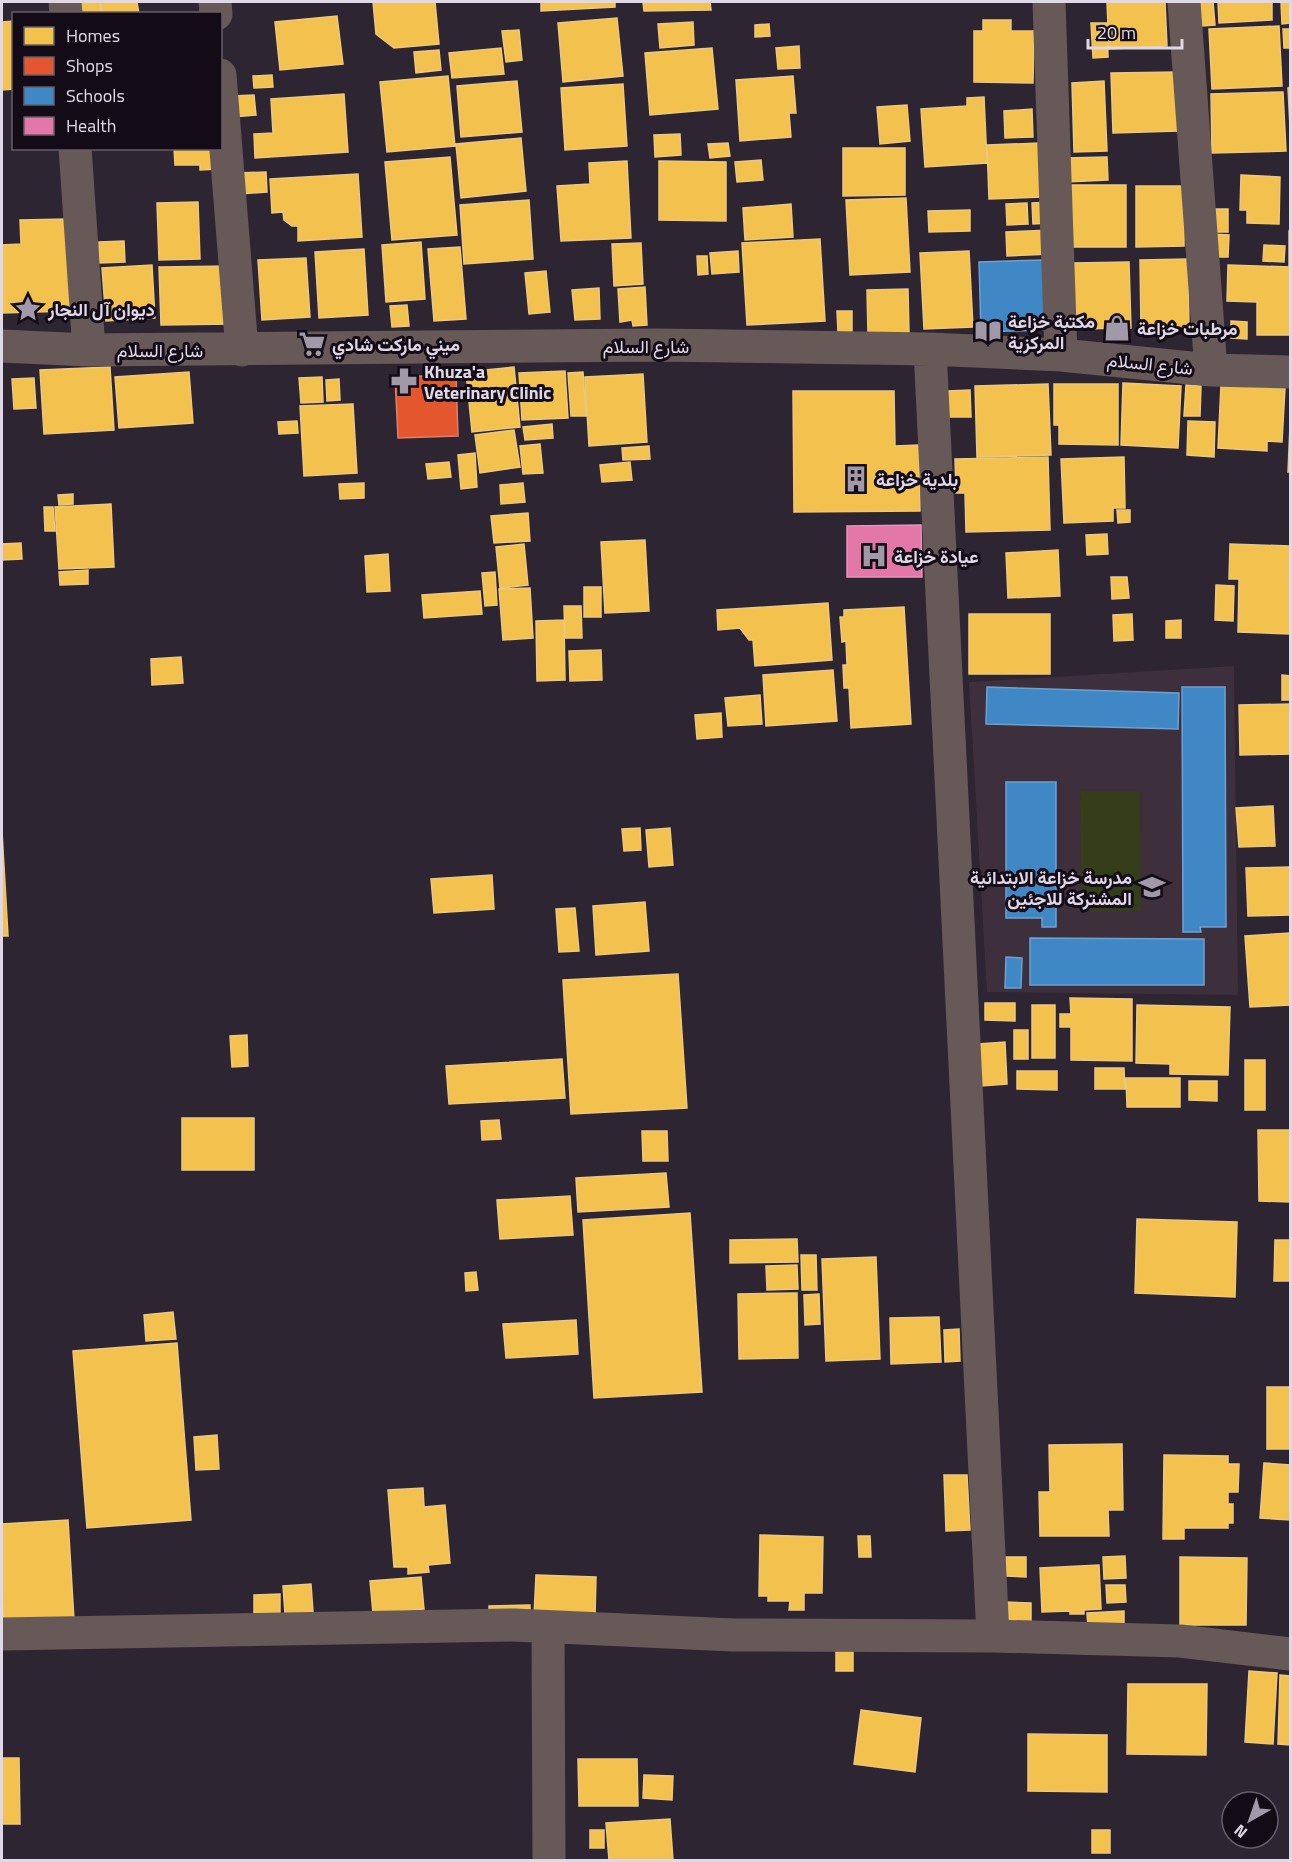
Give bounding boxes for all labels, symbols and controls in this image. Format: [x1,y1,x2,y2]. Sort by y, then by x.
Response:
legend [12,12,222,150]
scale bar [1088,12,1182,50]
text: 20 m [1097,19,1136,46]
text: Homes [66,22,120,49]
text: Shops [66,52,113,79]
text: Schools [66,82,125,109]
text: Health [66,112,116,139]
place icon: ديوان آل النجار [13,294,43,324]
place label: ديوان آل النجار [47,296,155,323]
place label: مكتبة خزاعة المركزية [1008,308,1095,356]
shop icon: مرطبات خزاعة [1102,313,1132,343]
place label: مرطبات خزاعة [1137,315,1238,342]
library icon: مكتبة خزاعة المركزية [973,316,1003,346]
supermarket icon: ميني ماركت شادي [297,329,327,359]
place label: ميني ماركت شادي [332,331,460,360]
street label: شارع السلام [603,333,689,360]
street label: شارع السلام [117,337,203,364]
street label: شارع السلام [1106,346,1194,382]
place label: Khuza'a Veterinary Clinic [424,358,551,406]
pharmacy icon: Khuza'a Veterinary Clinic [389,366,419,396]
building icon: بلدية خزاعة [841,464,871,494]
place label: بلدية خزاعة [876,466,958,493]
hospital icon: عيادة خزاعة [859,541,889,571]
place label: عيادة خزاعة [894,543,979,570]
place label: مدرسة خزاعة الابتدائية المشتركة للاجئين [970,864,1132,912]
school or university icon: مدرسة خزاعة الابتدائية المشتركة للاجئين [1137,872,1167,902]
north arrow [1220,1790,1280,1850]
text: N [1228,1819,1252,1844]

